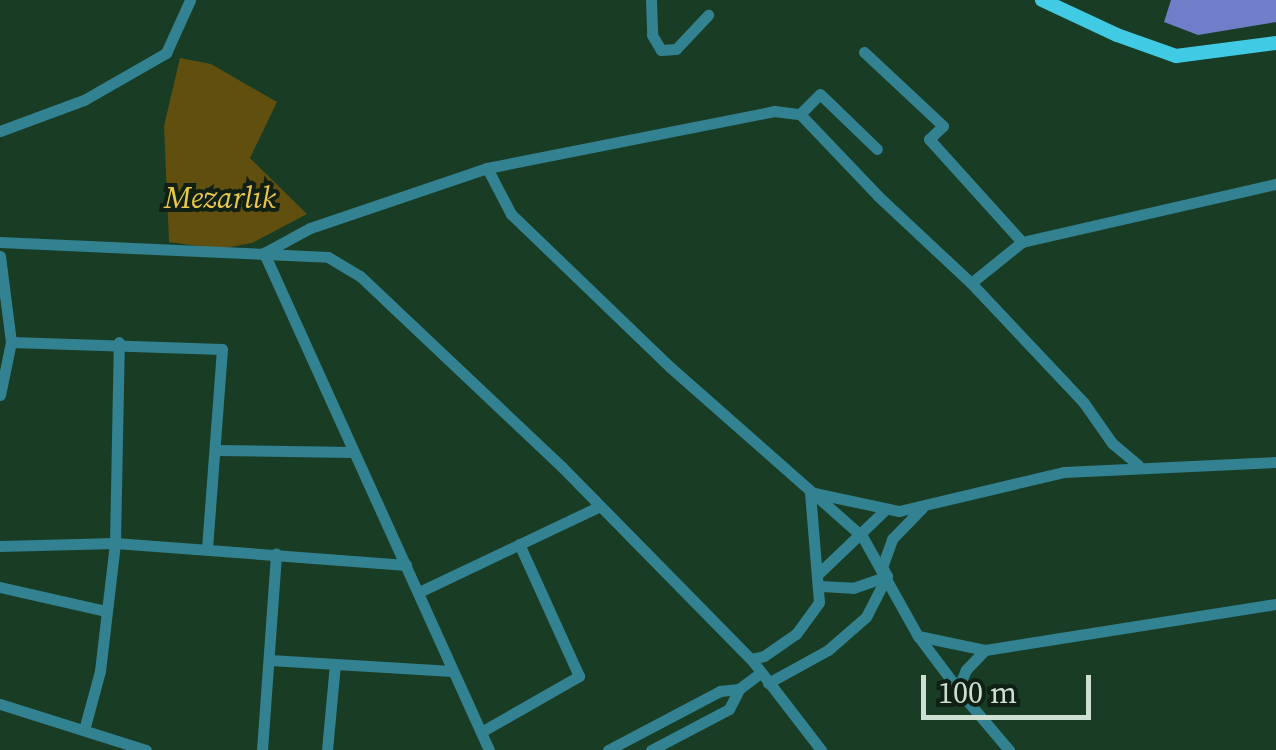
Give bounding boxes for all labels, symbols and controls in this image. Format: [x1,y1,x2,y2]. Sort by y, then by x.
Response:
park label: Mezarlık [164,180,276,216]
scale bar [926,655,1096,717]
text: 100 m [938,672,1017,713]

